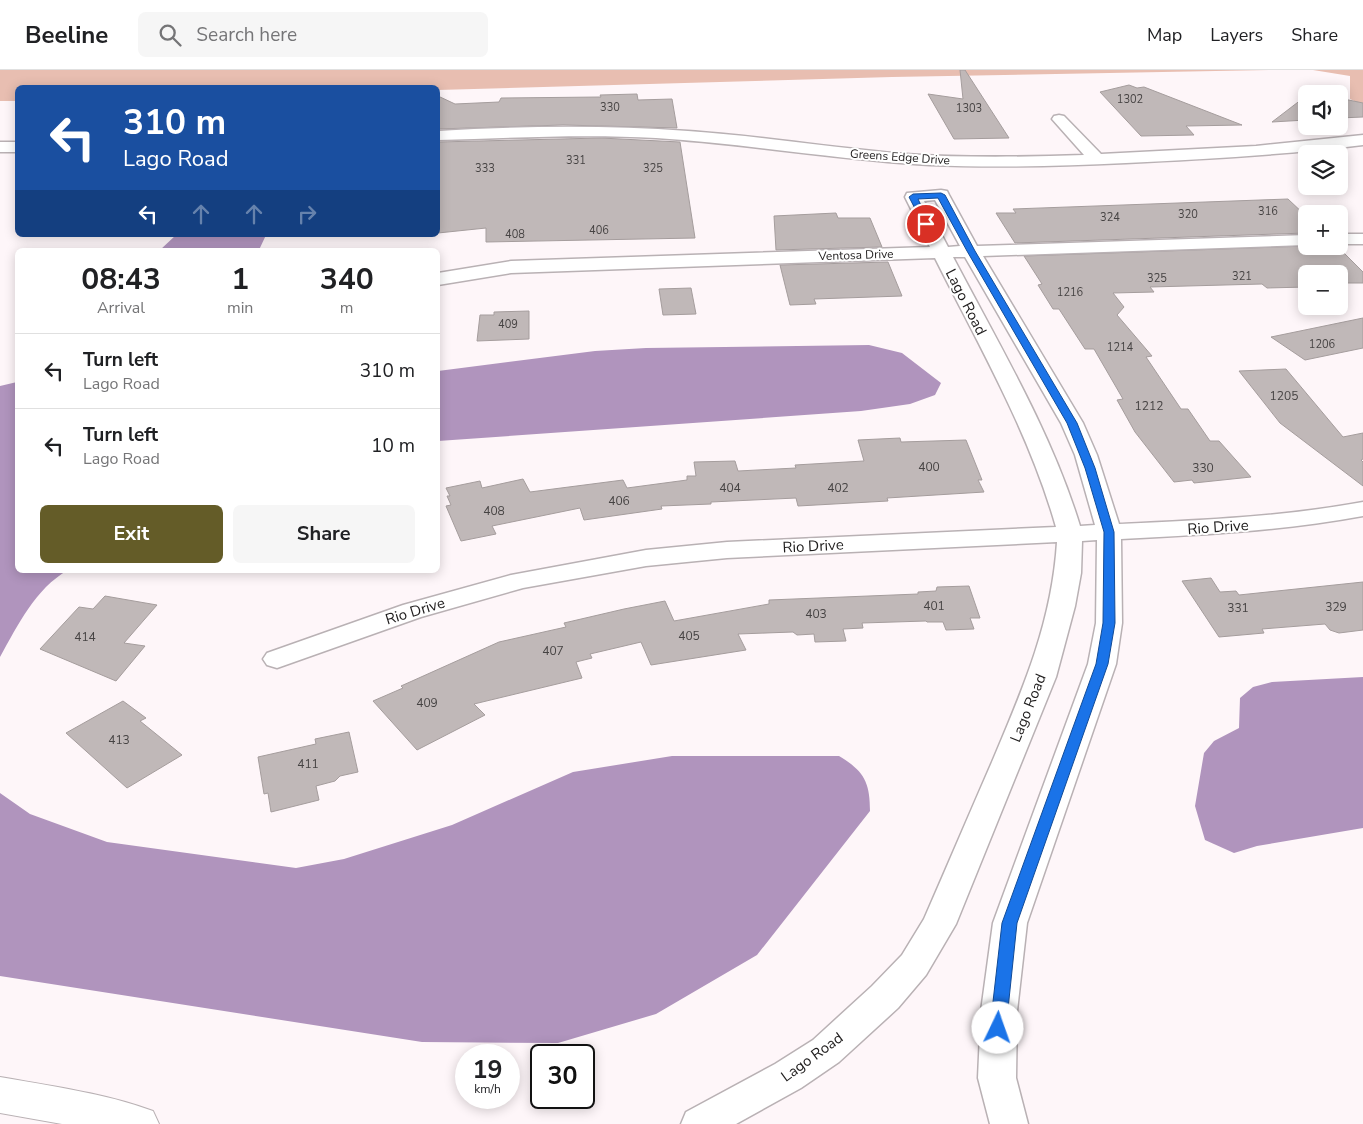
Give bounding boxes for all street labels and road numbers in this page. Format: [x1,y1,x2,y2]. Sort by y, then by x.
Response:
street label: Greens Edge Drive [849,146,951,168]
street label: Ventosa Drive [817,246,894,264]
street label: Lago Road [941,265,991,339]
street label: Rio Drive [1187,515,1249,539]
street label: Rio Drive [782,534,844,558]
street label: Rio Drive [383,592,447,630]
street label: Lago Road [1005,671,1051,745]
street label: Lago Road [777,1028,847,1086]

